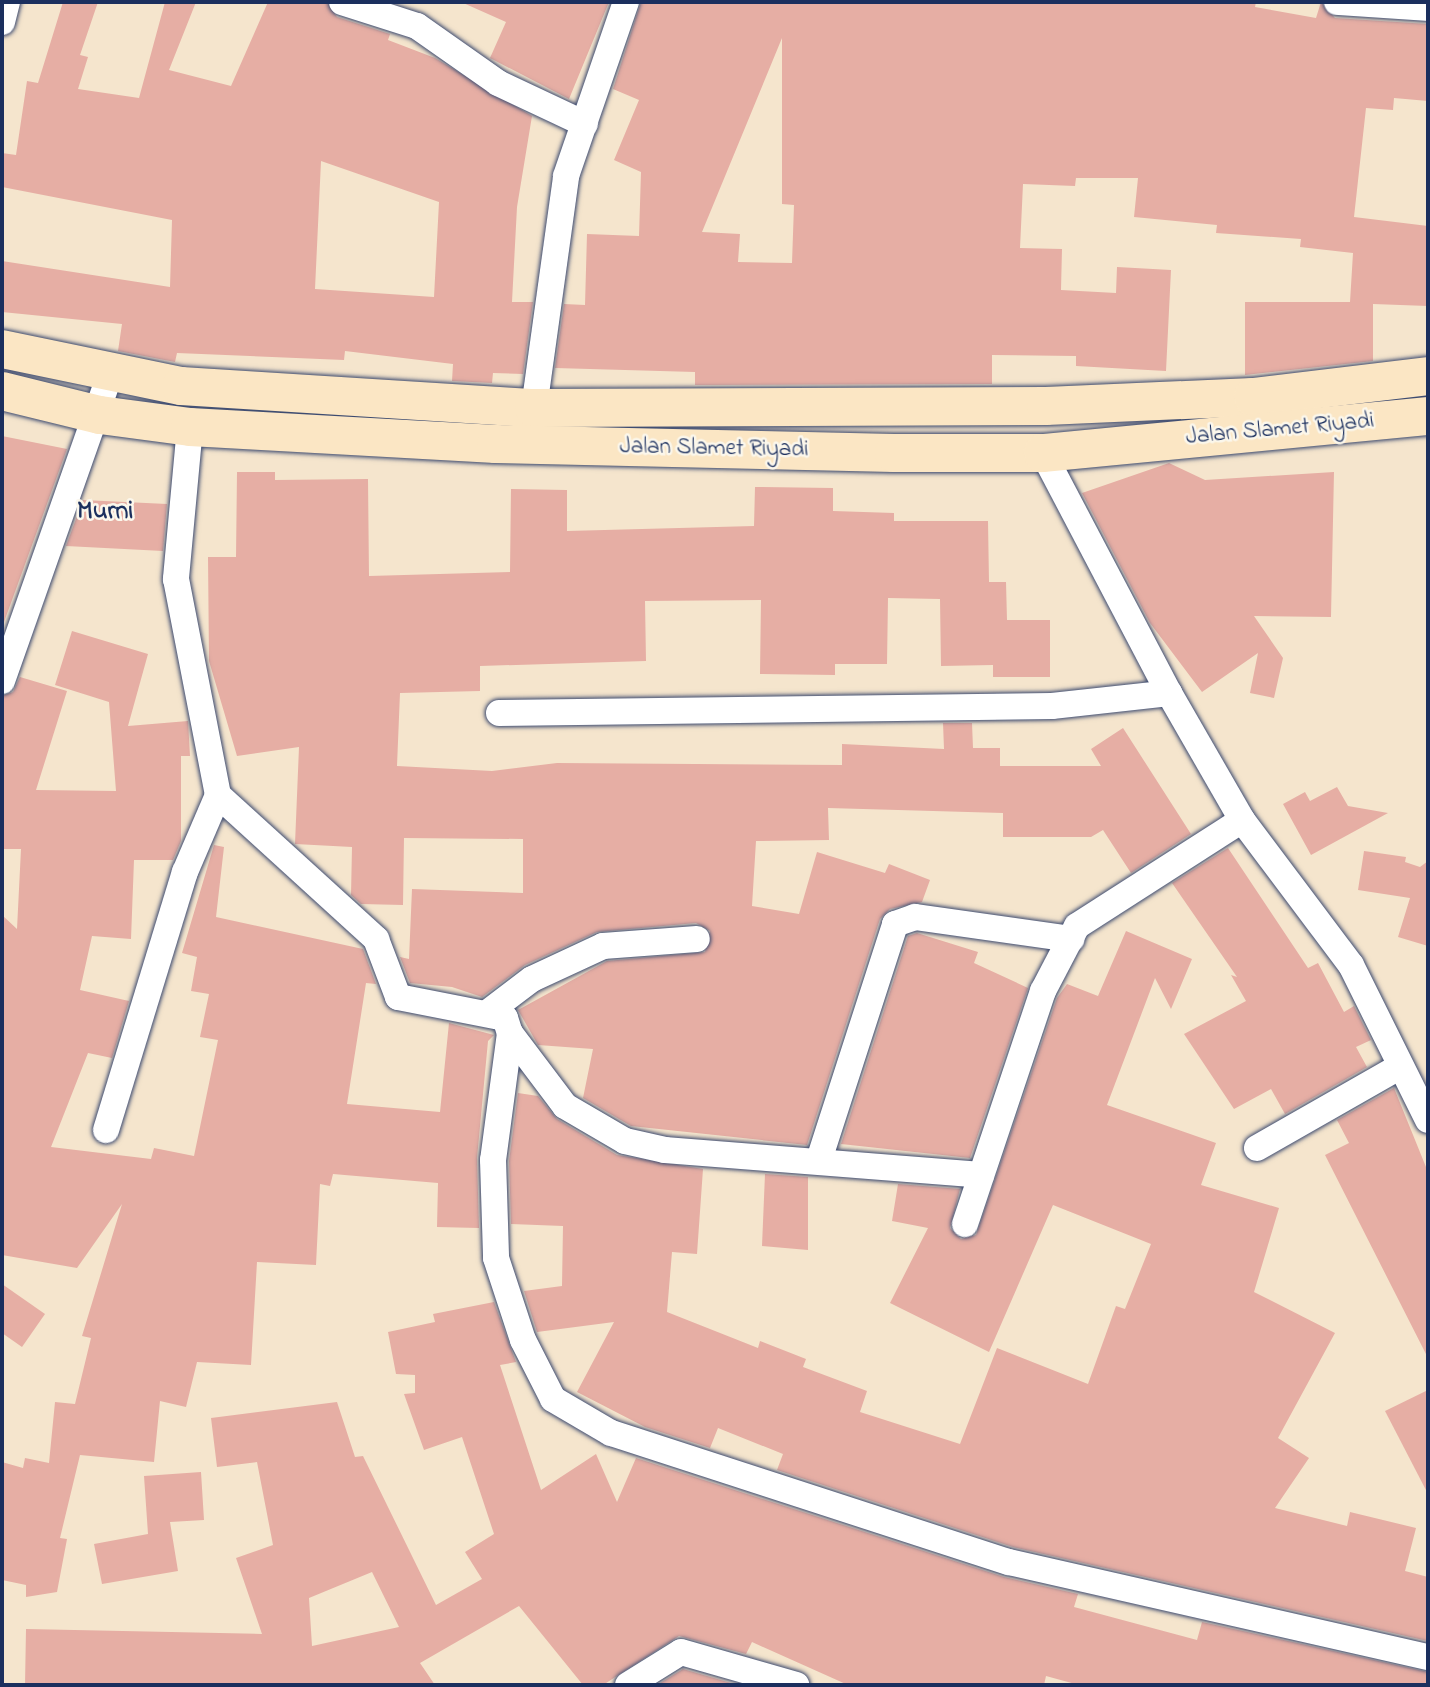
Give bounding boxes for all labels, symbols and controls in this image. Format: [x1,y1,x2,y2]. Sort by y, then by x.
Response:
street label: Jalan Slamet Riyadi [1185,408,1375,452]
street label: Jalan Slamet Riyadi [619,434,809,464]
district label: Murni [77,497,133,529]

